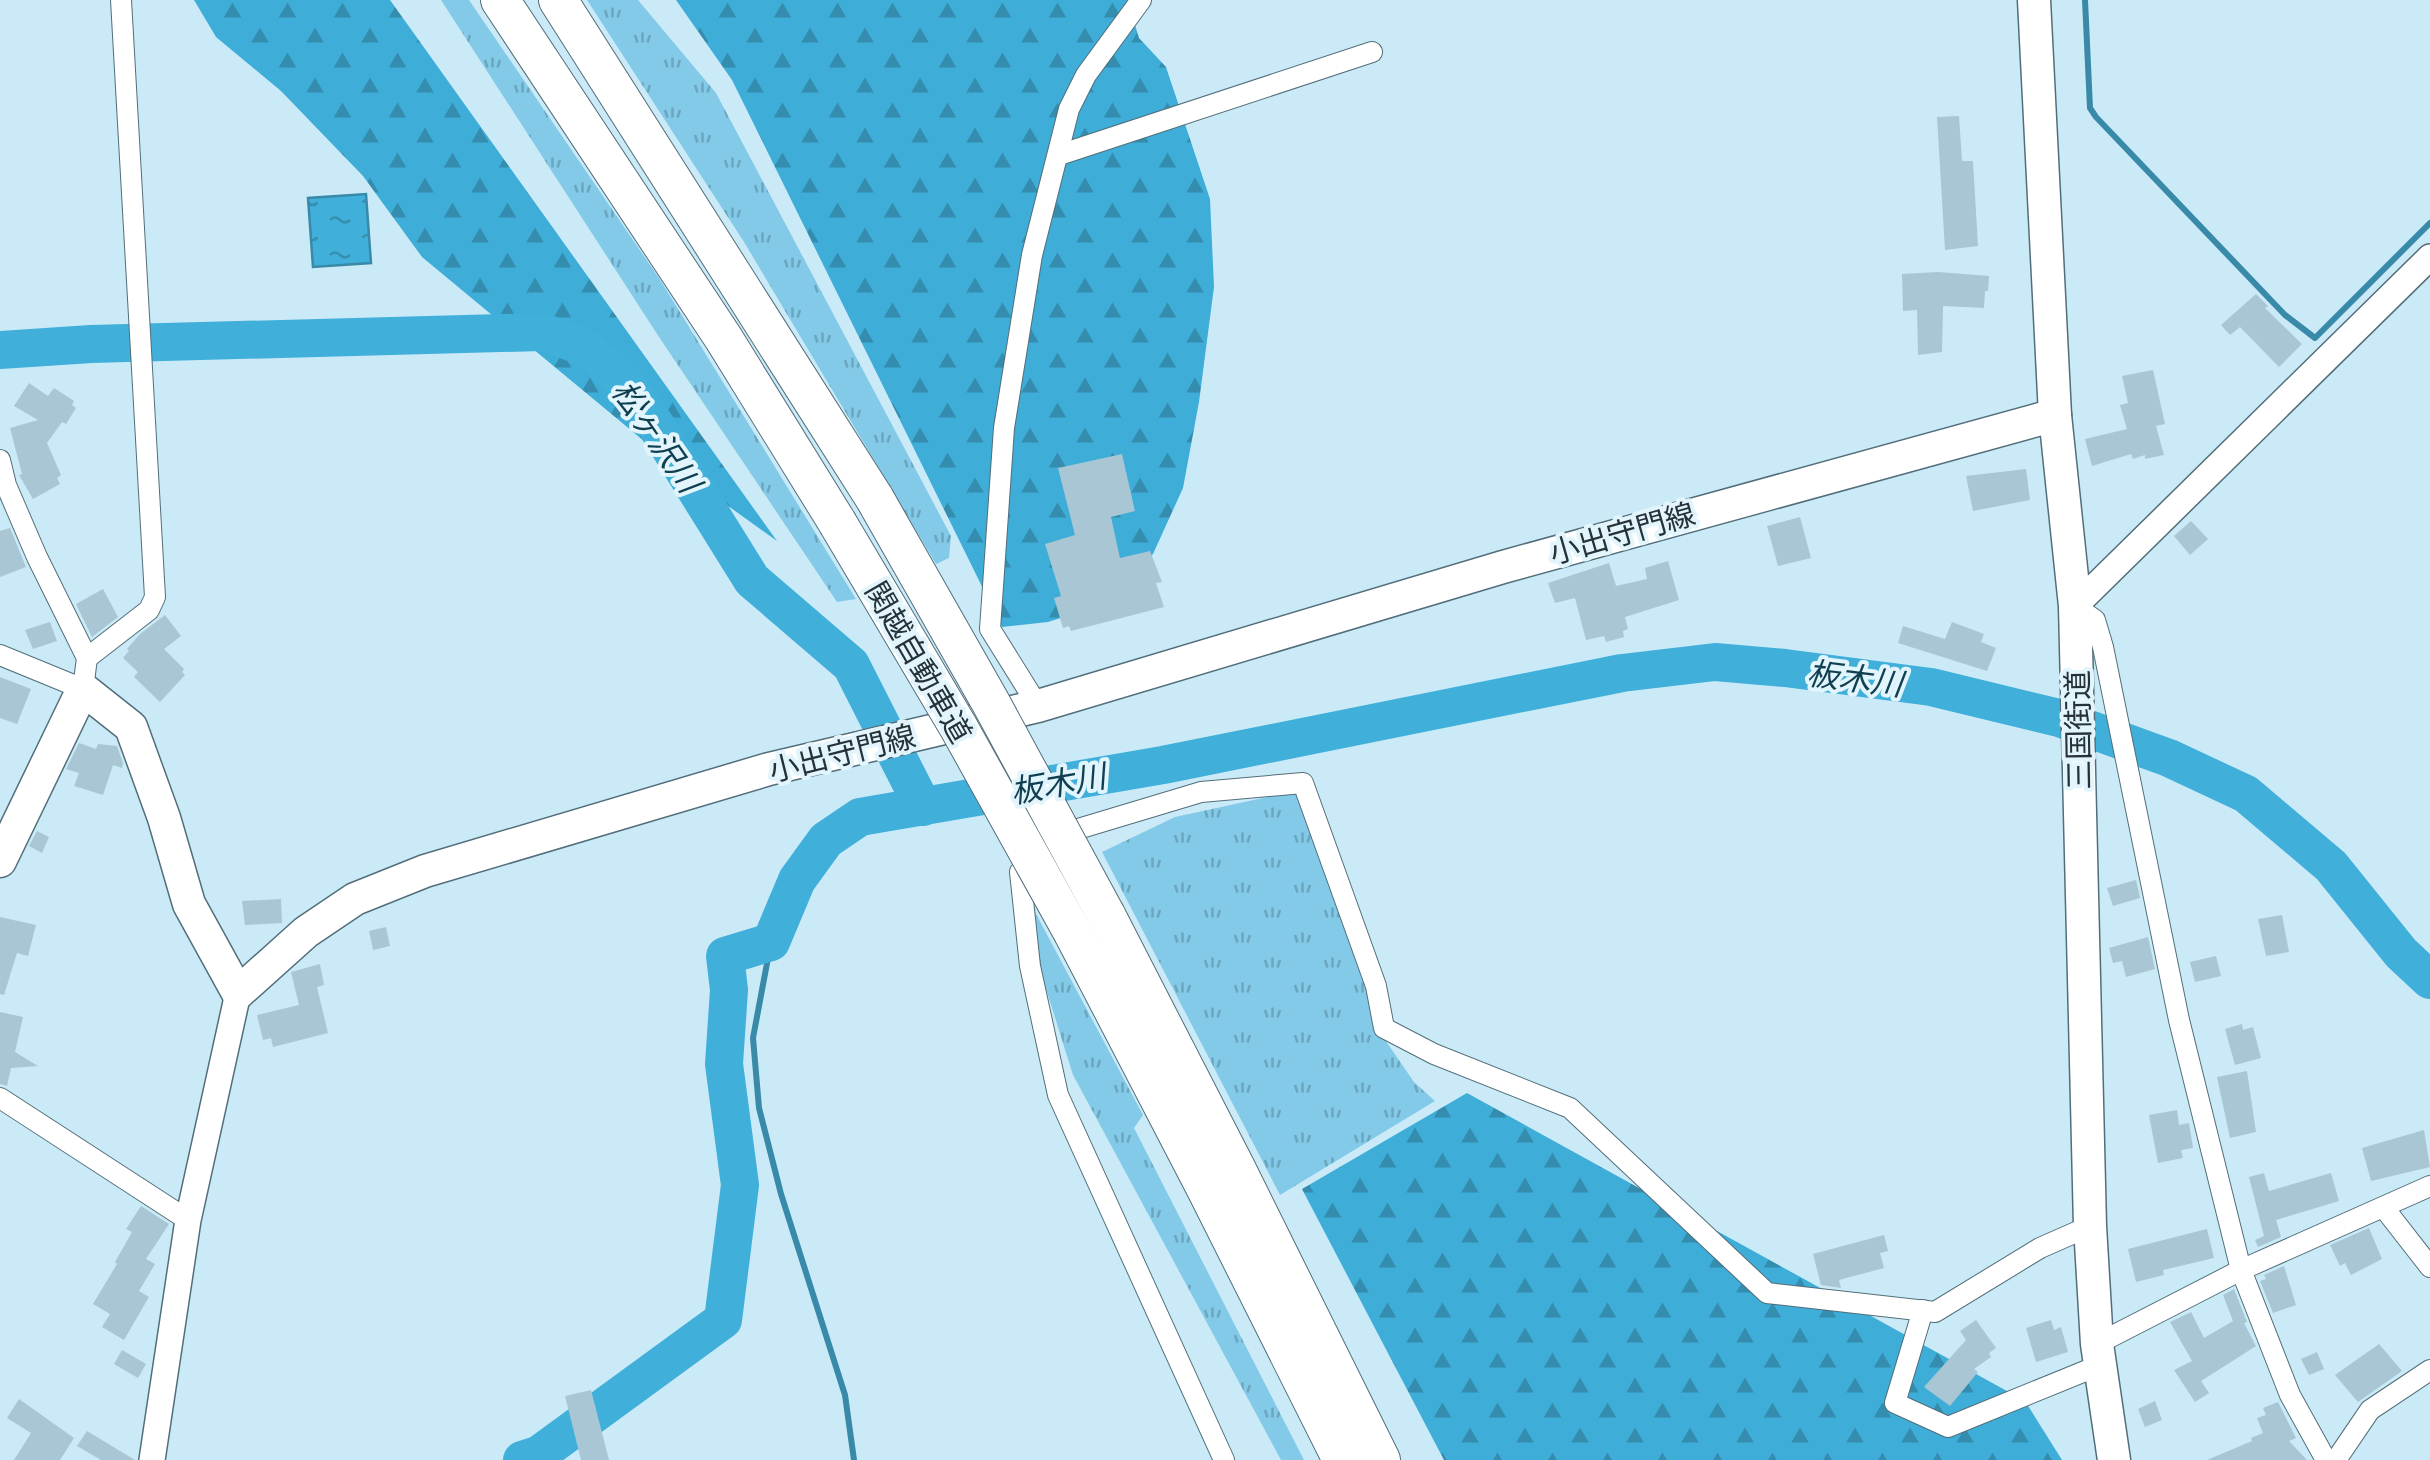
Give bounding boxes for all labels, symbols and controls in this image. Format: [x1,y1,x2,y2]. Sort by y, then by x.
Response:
water label: 松ヶ沢川 [601,370,715,505]
street label: 小出守門線 [1544,490,1700,576]
street label: 関越自動車道 [854,573,984,751]
water label: 板木川 [1804,648,1909,708]
street label: 三国街道 [2054,670,2102,790]
street label: 小出守門線 [764,713,920,793]
water label: 板木川 [1007,751,1112,815]

